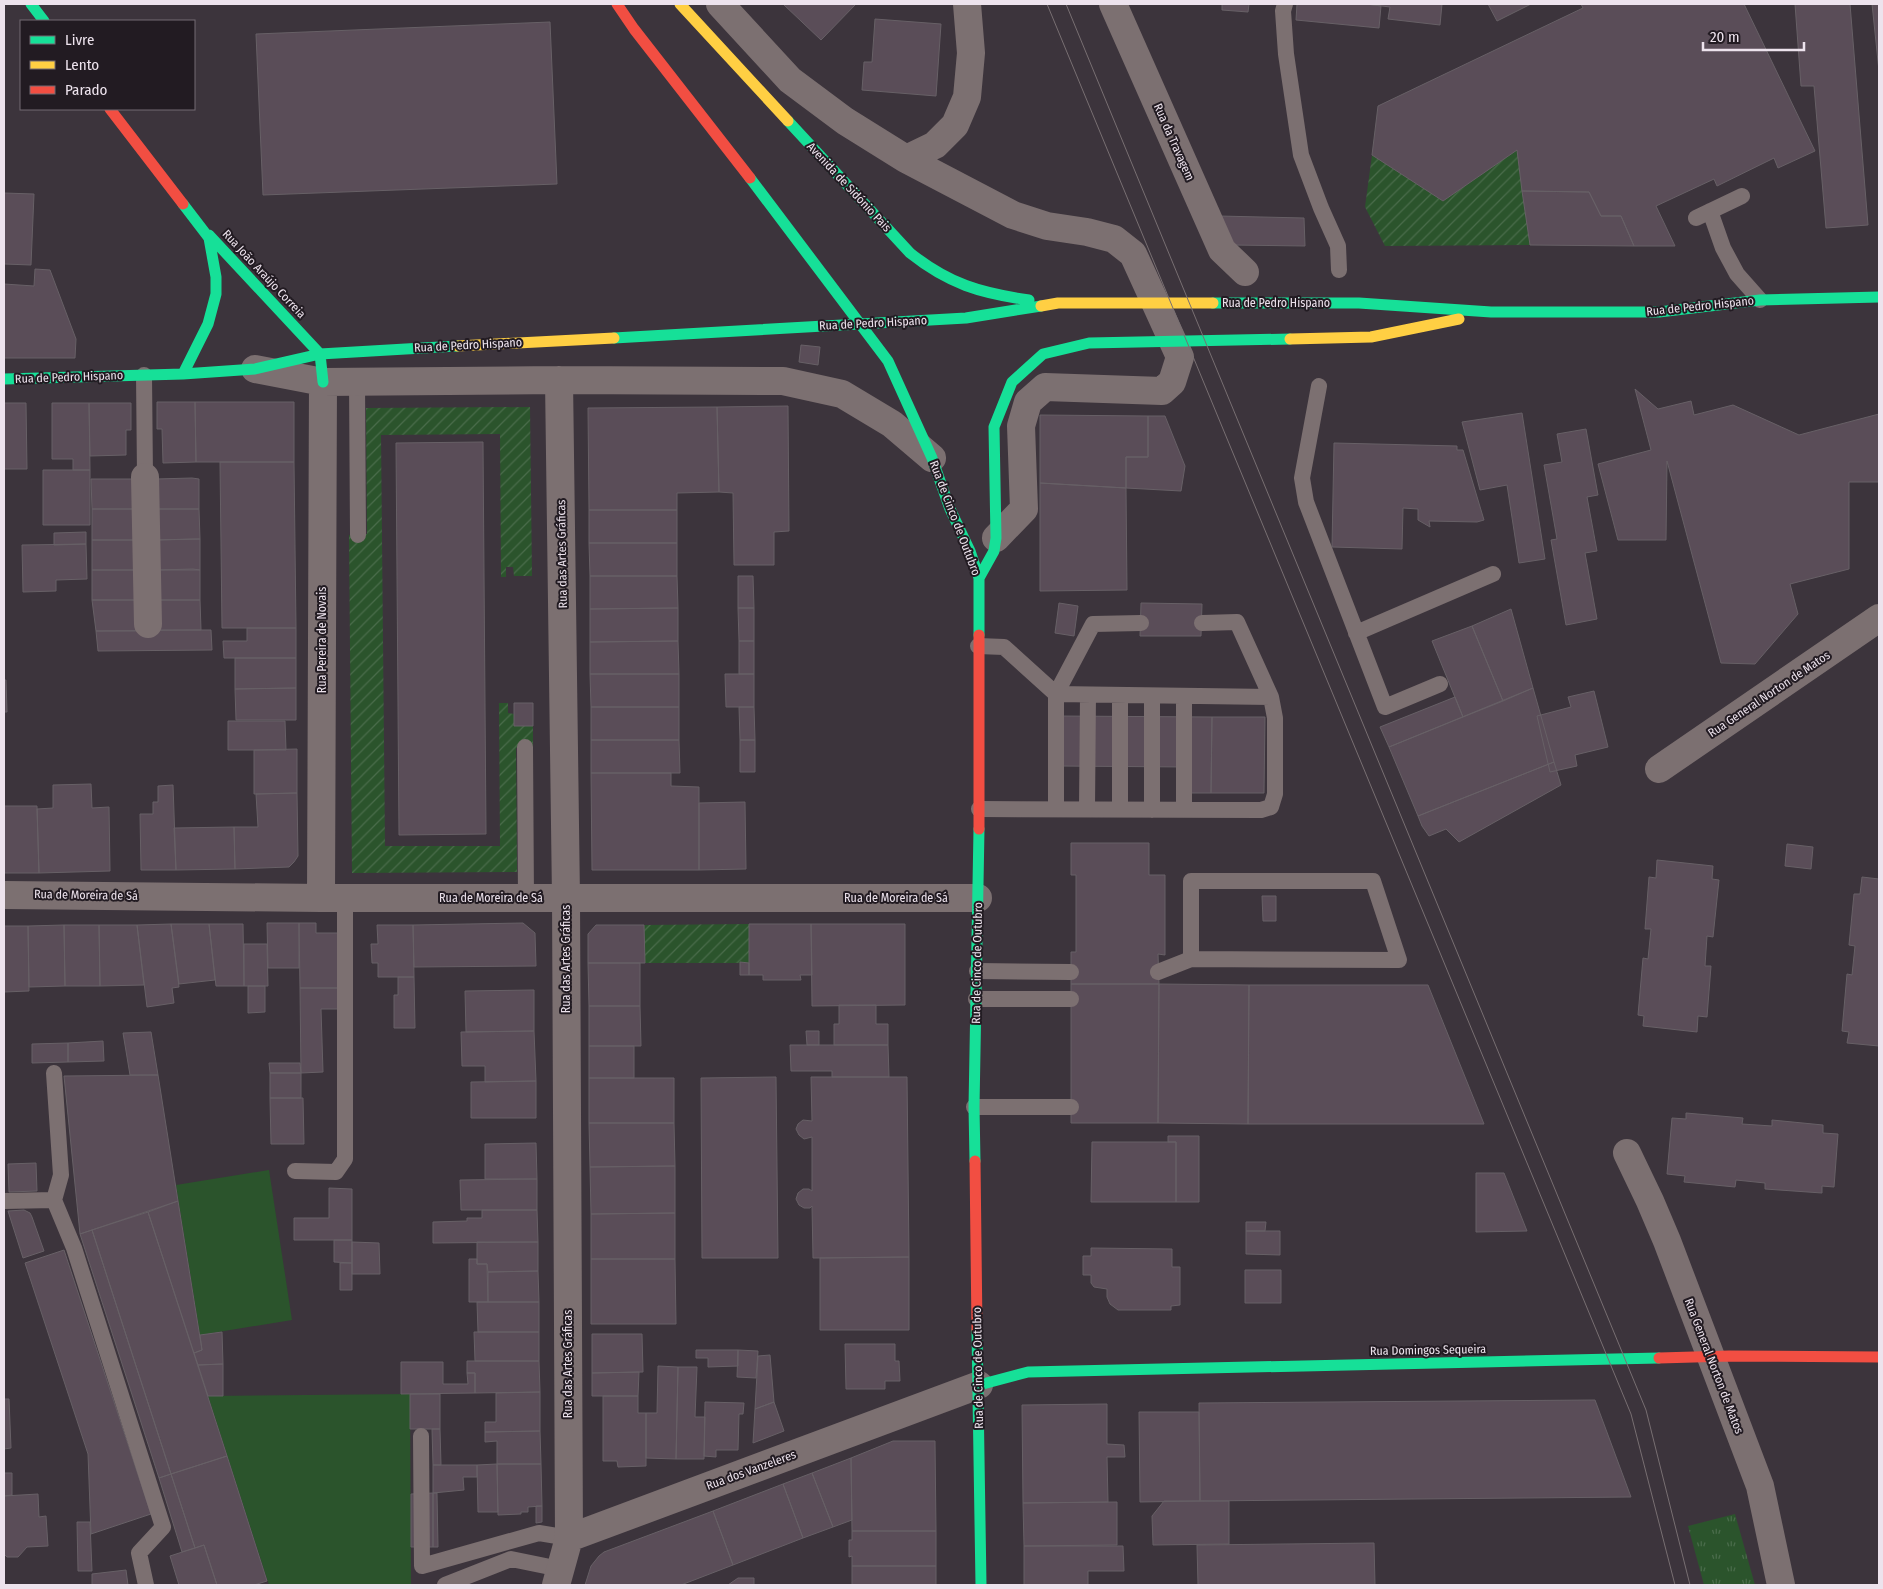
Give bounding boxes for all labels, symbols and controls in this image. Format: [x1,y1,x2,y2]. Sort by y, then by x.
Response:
legend [20,20,195,110]
scale bar [1703,20,1804,52]
text: 20 m [1710,28,1740,46]
text: Livre [65,31,94,49]
text: Lento [65,56,99,74]
text: Parado [65,81,108,99]
street label: Rua da Travagem [1151,101,1197,183]
street label: Avenida de Sidónio Pais [804,139,894,235]
street label: Rua João Araújo Correia [219,227,309,321]
street label: Rua de Pedro Hispano [1645,293,1755,319]
street label: Rua de Pedro Hispano [1222,296,1330,310]
street label: Rua de Pedro Hispano [819,313,927,333]
street label: Rua de Pedro Hispano [414,335,522,355]
street label: Rua de Pedro Hispano [15,368,123,386]
street label: Rua de Cinco de Outubro [927,459,983,577]
street label: Rua das Artes Gráficas [554,500,570,608]
street label: Rua Pereira de Novais [315,587,329,693]
street label: Rua General Norton de Matos [1705,648,1833,740]
street label: Rua de Moreira de Sá [34,887,138,903]
street label: Rua de Moreira de Sá [439,891,543,905]
street label: Rua de Moreira de Sá [844,891,948,905]
street label: Rua de Cinco de Outubro [969,902,985,1024]
street label: Rua das Artes Gráficas [559,905,573,1013]
street label: Rua General Norton de Matos [1682,1296,1746,1436]
street label: Rua de Cinco de Outubro [970,1307,986,1429]
street label: Rua das Artes Gráficas [561,1310,575,1418]
street label: Rua Domingos Sequeira [1370,1342,1486,1358]
street label: Rua dos Vanzeleres [704,1447,798,1493]

